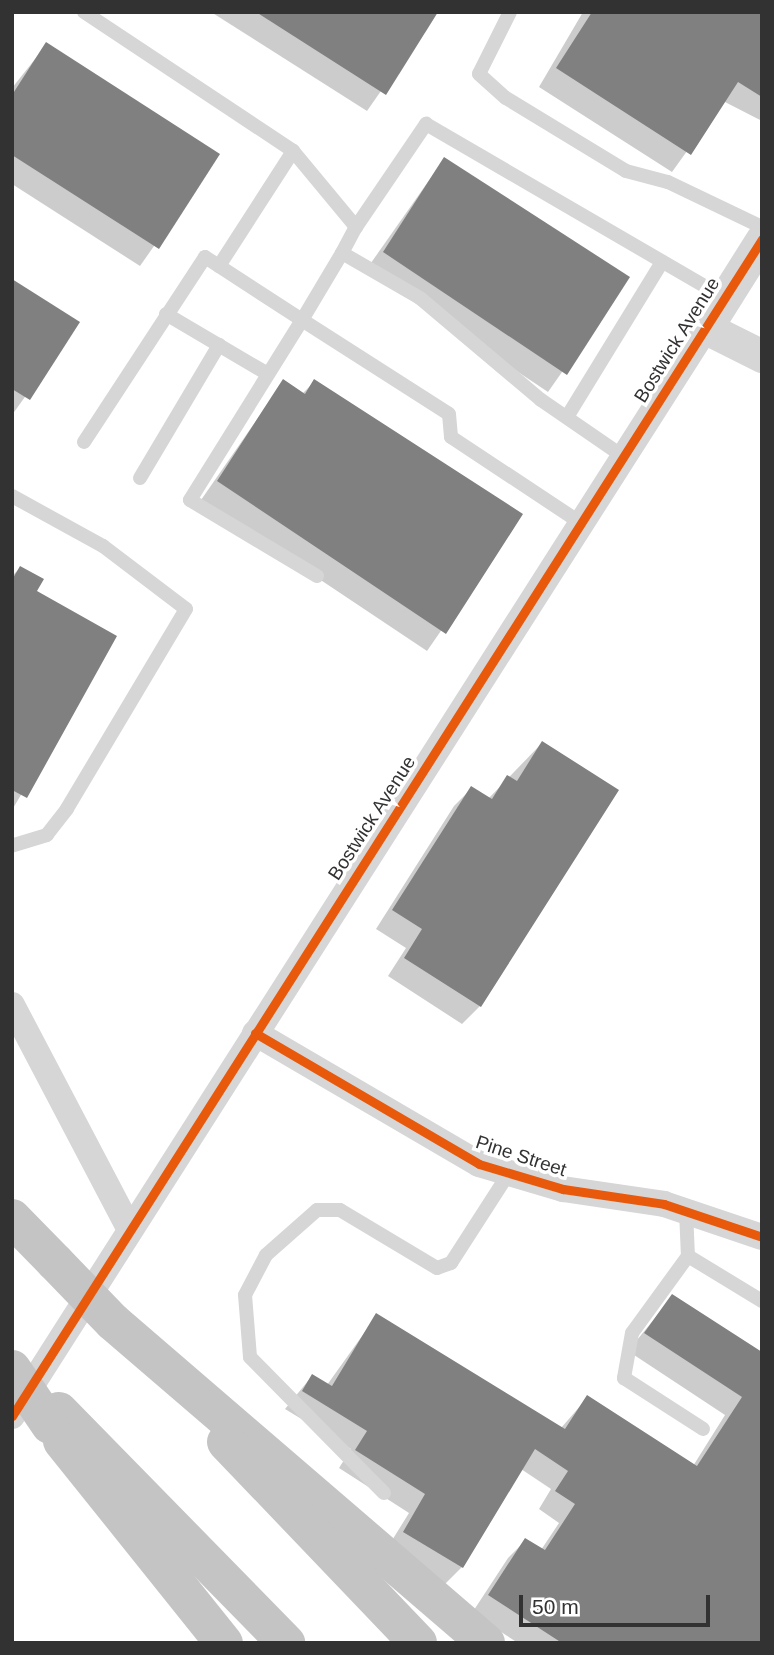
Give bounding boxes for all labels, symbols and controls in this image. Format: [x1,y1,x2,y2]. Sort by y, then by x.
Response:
street label: Bostwick Avenue [629,273,725,407]
street label: Bostwick Avenue [323,751,421,885]
street label: Pine Street [473,1131,569,1181]
scale bar [522,1582,713,1626]
text: 50 m [532,1595,579,1618]

